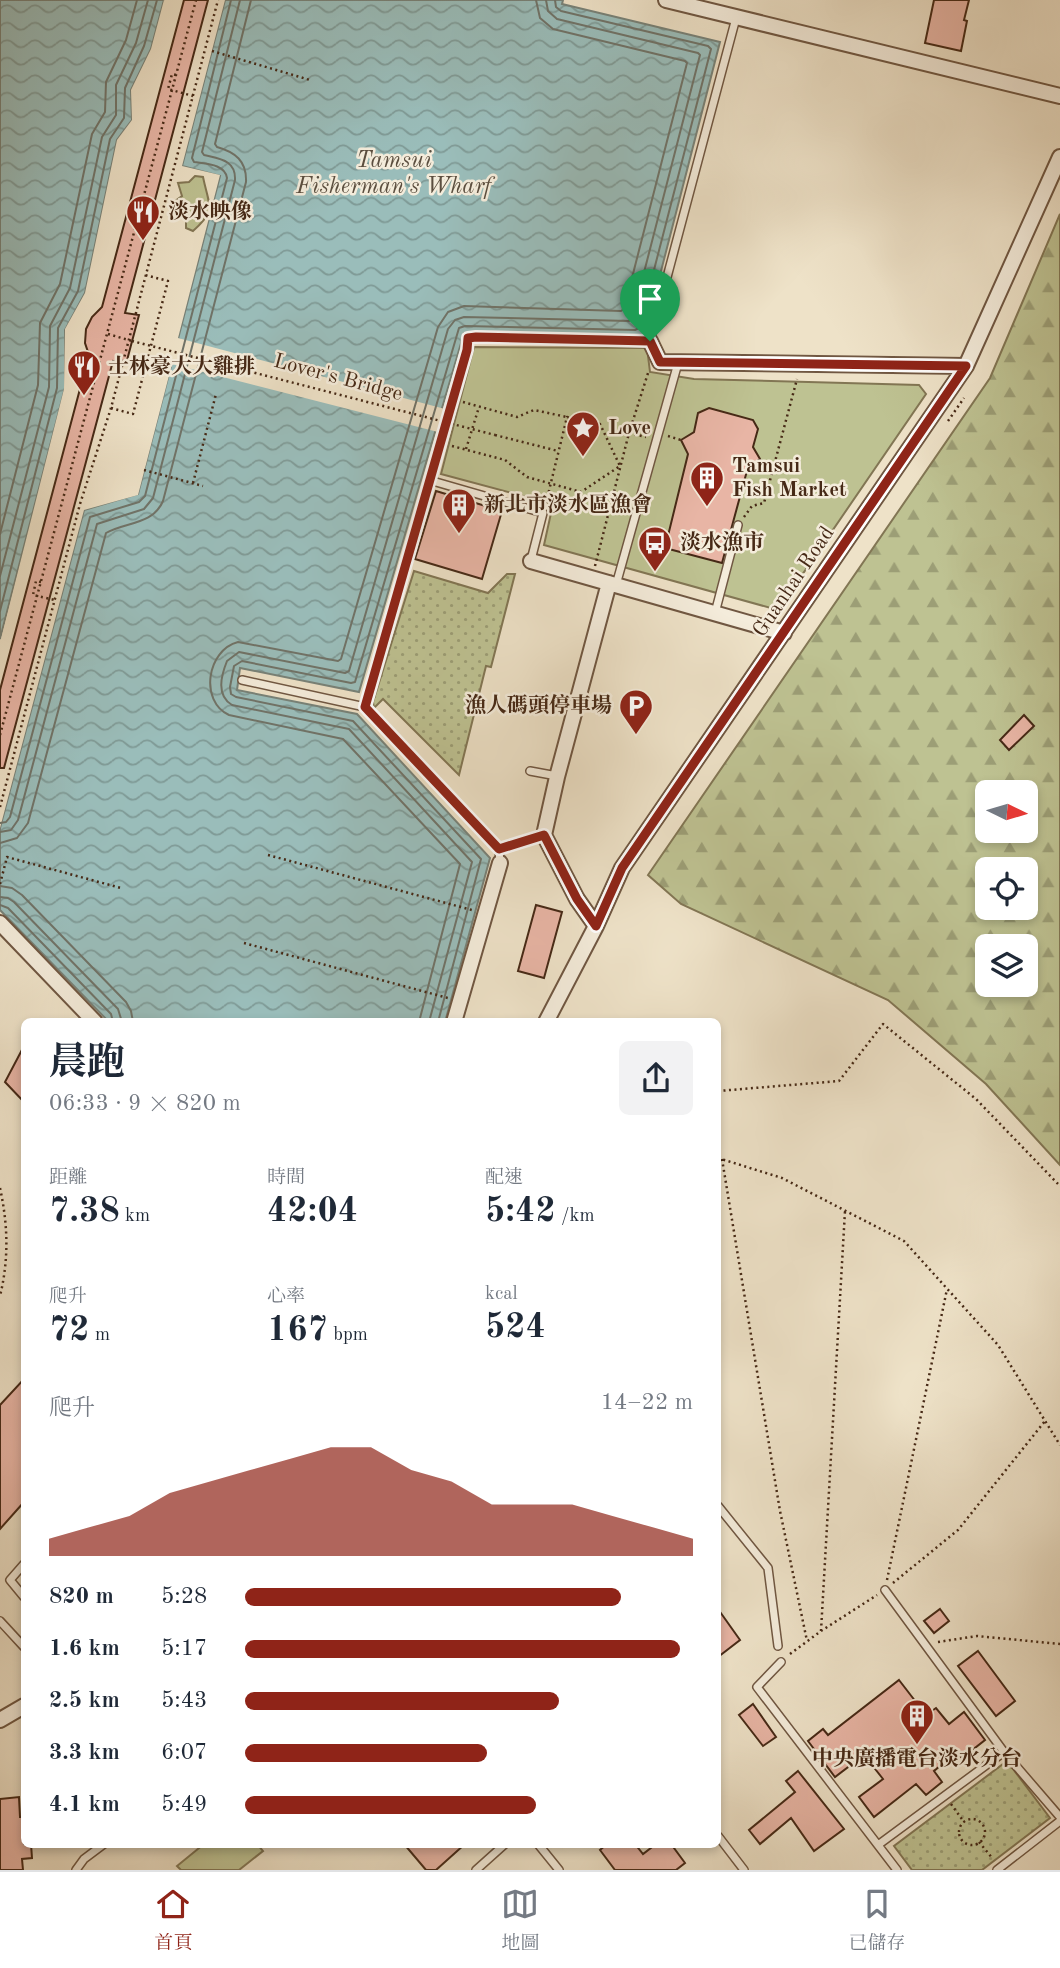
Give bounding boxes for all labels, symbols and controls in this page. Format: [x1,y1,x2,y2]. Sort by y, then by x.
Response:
water label: Tamsui Fisherman's Wharf [295,149,496,199]
restaurant icon: 淡水映像 [124,193,162,242]
place label: 淡水映像 [168,200,252,223]
pin [620,269,680,341]
icon: arrive [631,280,669,318]
restaurant icon: 士林豪大大雞排 [65,348,103,397]
street label: Lover's Bridge [271,351,405,405]
place label: 士林豪大大雞排 [108,354,255,378]
place icon: Love [564,409,602,458]
place label: Love [608,418,651,439]
place label: Tamsui Fish Market [732,456,847,501]
building icon: Tamsui Fish Market [688,459,726,508]
building icon: 新北市淡水區漁會 [440,486,478,535]
place label: 新北市淡水區漁會 [484,492,652,516]
street label: Guanhai Road [749,523,839,641]
bus stop icon: 淡水漁市 [636,524,674,573]
place label: 淡水漁市 [680,530,764,554]
parking icon: 漁人碼頭停車場 [617,687,655,736]
place label: 漁人碼頭停車場 [465,693,612,717]
north arrow [975,780,1038,844]
map controls [975,780,1038,997]
button: locate [975,857,1038,920]
button: layers [975,934,1038,997]
button: share [619,1041,693,1115]
text: 晨跑 [49,1045,125,1083]
text: 06:33 · 9 × 820 m [49,1092,241,1115]
text: 距離 [49,1169,87,1188]
text: 時間 [267,1169,305,1188]
text: 配速 [485,1169,523,1188]
text: 7.38 [49,1194,120,1229]
text: 42:04 [267,1194,358,1229]
text: 5:42 [485,1194,556,1229]
text: km [120,1207,150,1226]
text: /km [556,1207,595,1226]
text: kcal [485,1285,518,1304]
text: 爬升 [49,1288,87,1307]
text: 心率 [267,1288,305,1307]
text: 524 [485,1310,546,1345]
text: 72 [49,1313,90,1348]
text: 167 [267,1313,328,1348]
text: m [90,1326,110,1345]
text: bpm [328,1326,368,1345]
text: 14–22 m [601,1391,693,1414]
text: 爬升 [49,1397,95,1420]
text: 820 m [49,1585,114,1608]
text: 5:28 [161,1585,207,1608]
text: 1.6 km [49,1637,120,1660]
text: 5:17 [161,1637,207,1660]
text: 2.5 km [49,1689,120,1712]
text: 5:43 [161,1689,207,1712]
building icon: 中央廣播電台淡水分台 [898,1697,936,1746]
text: 3.3 km [49,1741,120,1764]
text: 6:07 [161,1741,207,1764]
place label: 中央廣播電台淡水分台 [812,1746,1022,1770]
text: 4.1 km [49,1793,120,1816]
text: 5:49 [161,1793,207,1816]
tab: 首頁 [154,1885,193,1956]
tab: 地圖 [501,1885,540,1956]
tab: 已儲存 [848,1885,906,1956]

